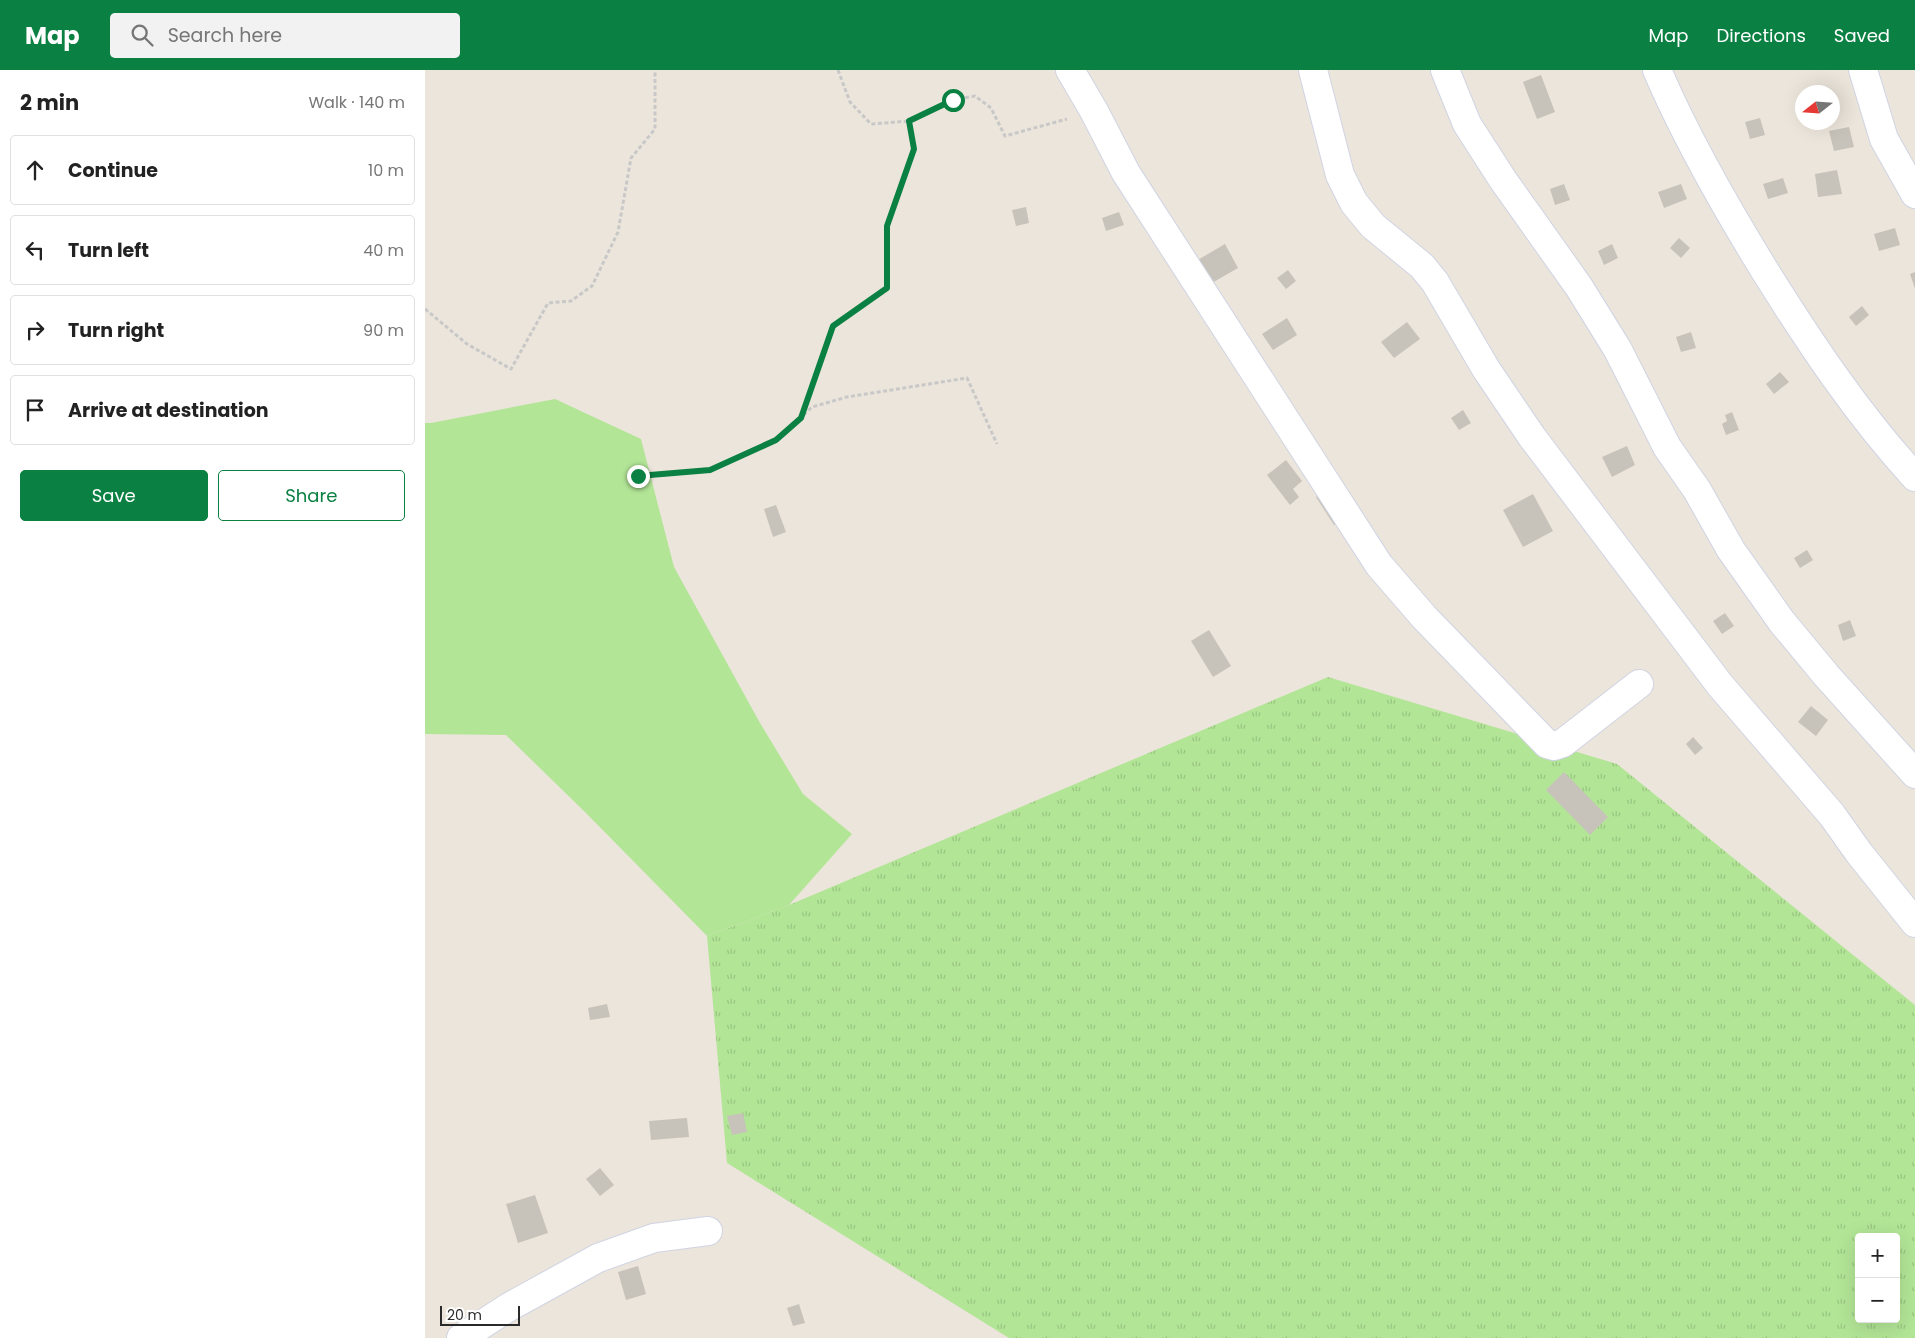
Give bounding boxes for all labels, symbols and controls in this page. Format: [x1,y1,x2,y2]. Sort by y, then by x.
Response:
search box [110,13,460,58]
text: Map [25,19,80,52]
icon: search [128,21,156,49]
text: Search here [168,22,282,49]
text: Map [1649,23,1688,48]
text: Directions [1716,23,1806,48]
text: Saved [1834,23,1890,48]
north arrow [1795,85,1840,130]
text: 2 min [20,88,79,117]
route start [942,89,965,112]
text: Walk · 140 m [308,91,405,114]
icon: ahead [21,156,49,184]
text: Continue [68,157,158,184]
text: 10 m [368,159,404,182]
icon: left [21,236,49,264]
text: Turn left [68,237,149,264]
text: 40 m [363,239,404,262]
icon: right [21,316,49,344]
text: Turn right [68,317,164,344]
text: 90 m [363,319,404,342]
icon: arrive [21,396,49,424]
text: Arrive at destination [68,397,269,424]
route end [627,465,650,488]
button: Save [20,470,208,521]
button: Share [218,470,405,521]
map controls [1855,1233,1900,1323]
button: + [1855,1233,1900,1278]
button: − [1855,1278,1900,1323]
scale bar [440,1303,520,1326]
text: 20 m [447,1305,482,1325]

